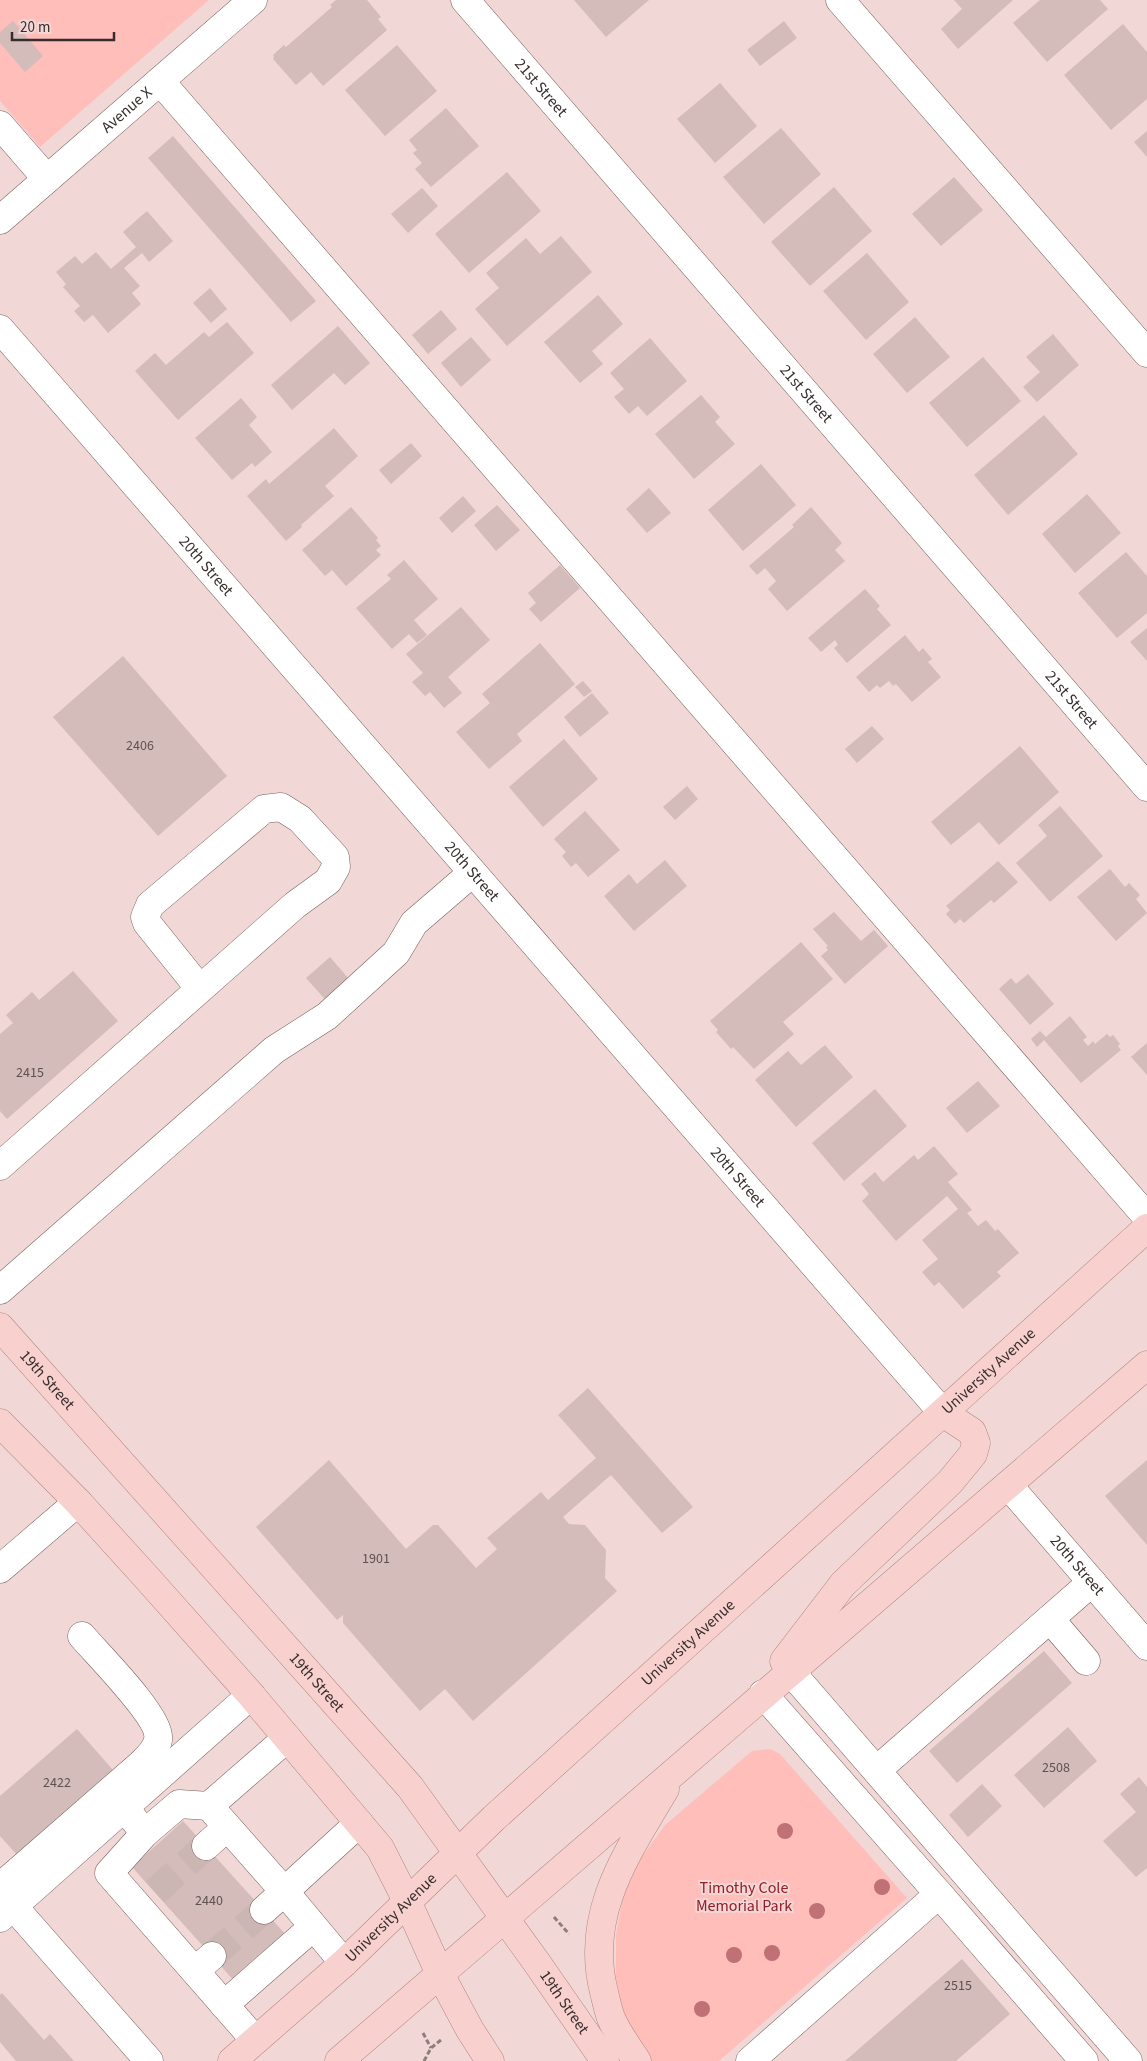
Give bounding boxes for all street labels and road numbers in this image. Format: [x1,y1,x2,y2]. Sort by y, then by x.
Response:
street label: 21st Street [509,54,573,122]
street label: Avenue X [97,82,157,138]
street label: 21st Street [775,360,838,428]
street label: 20th Street [174,531,239,601]
street label: 21st Street [1040,666,1103,734]
street label: 20th Street [440,837,505,907]
street label: 20th Street [705,1142,770,1212]
street label: University Avenue [937,1323,1041,1420]
street label: 19th Street [15,1345,80,1415]
street label: 20th Street [1045,1530,1110,1601]
street label: University Avenue [636,1594,740,1691]
street label: 19th Street [284,1648,350,1717]
street label: University Avenue [340,1868,442,1967]
street label: 19th Street [534,1966,595,2039]

